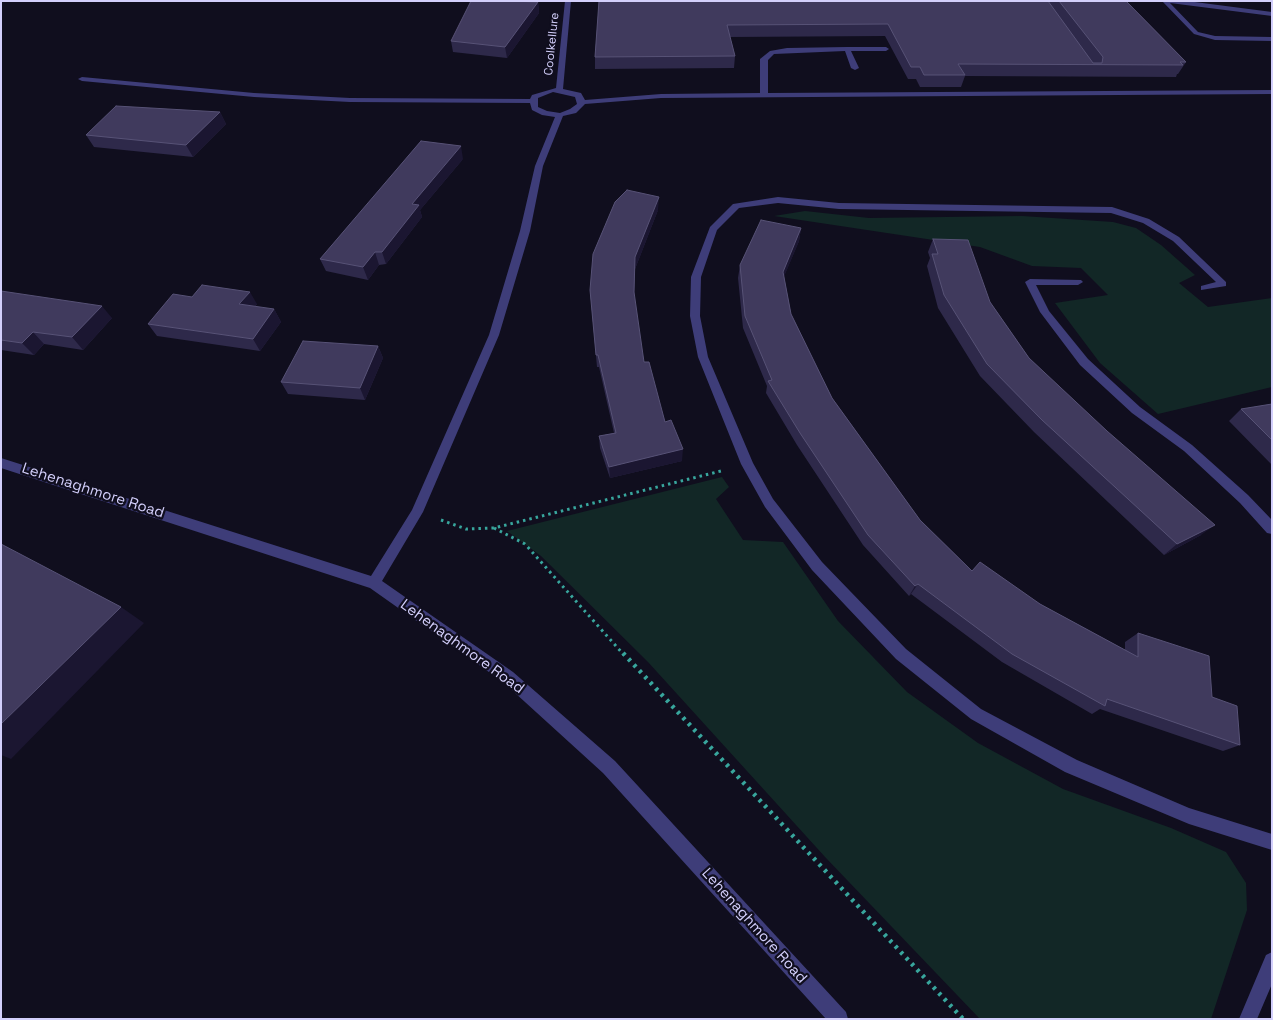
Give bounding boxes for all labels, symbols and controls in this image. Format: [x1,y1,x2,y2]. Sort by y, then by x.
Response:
street label: Coolkellure [542,12,562,76]
street label: Lehenaghmore Road [20,459,166,523]
street label: Lehenaghmore Road [397,596,527,698]
street label: Lehenaghmore Road [698,865,810,987]

